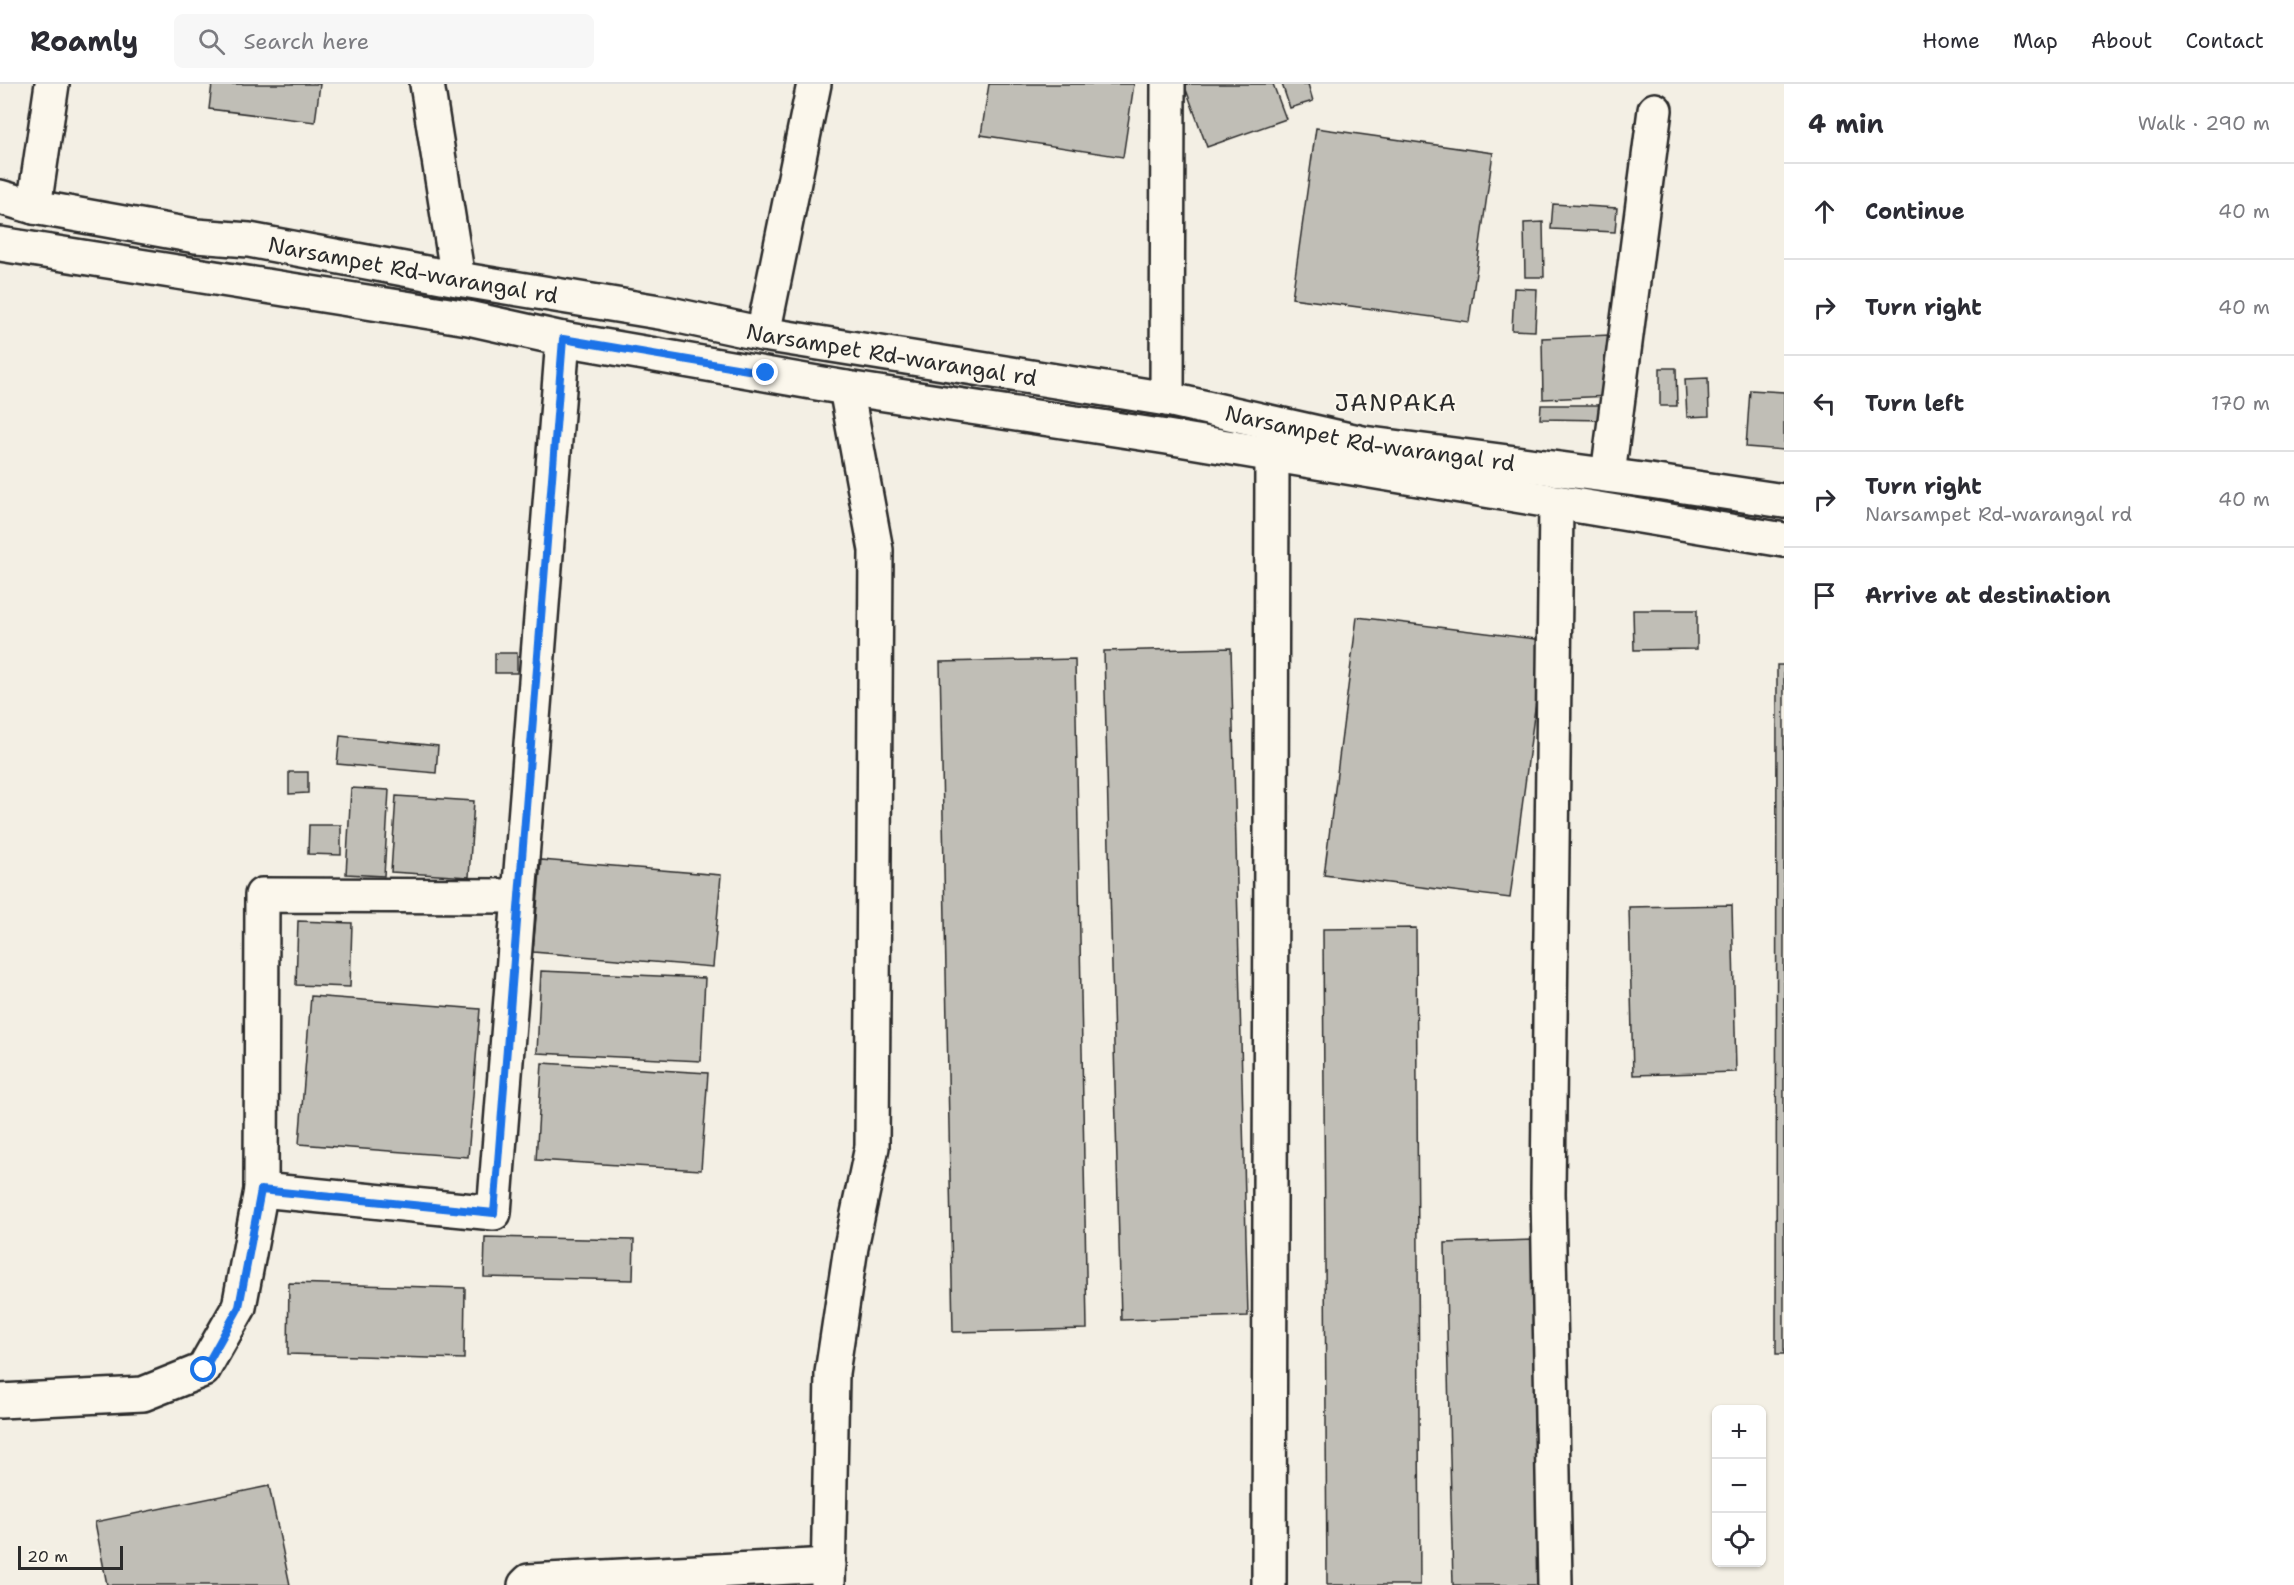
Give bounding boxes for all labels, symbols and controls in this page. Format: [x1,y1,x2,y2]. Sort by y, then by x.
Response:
search box [174,14,594,68]
text: Roamly [30,22,138,60]
icon: search [195,25,228,58]
text: Search here [243,27,369,56]
text: Home [1922,27,1980,55]
text: Map [2013,27,2058,55]
text: About [2091,27,2152,55]
text: Contact [2185,27,2264,55]
text: 4 min [1808,106,1884,141]
text: Walk · 290 m [2138,110,2270,136]
icon: ahead [1808,195,1841,228]
text: Continue [1865,197,1965,226]
text: 40 m [2218,198,2270,224]
street label: Narsampet Rd-warangal rd [266,230,560,310]
icon: right [1808,291,1841,324]
text: Turn right [1865,293,1982,322]
text: 40 m [2218,294,2270,320]
street label: Narsampet Rd-warangal rd [743,317,1039,393]
route end [752,359,778,385]
district label: JANPAKA [1334,387,1458,419]
icon: left [1808,387,1841,420]
text: Turn left [1865,389,1964,418]
text: 170 m [2211,390,2270,416]
street label: Narsampet Rd-warangal rd [1222,398,1517,478]
text: Turn right [1865,472,1982,501]
icon: right [1808,483,1841,516]
text: 40 m [2218,486,2270,512]
text: Narsampet Rd-warangal rd [1865,501,2132,527]
icon: arrive [1808,579,1841,612]
text: Arrive at destination [1865,581,2111,610]
route start [190,1356,216,1382]
map controls [1712,1405,1766,1567]
button: + [1712,1405,1766,1459]
button: − [1712,1459,1766,1513]
button: locate [1712,1513,1766,1567]
scale bar [18,1543,123,1570]
text: 20 m [27,1546,68,1567]

